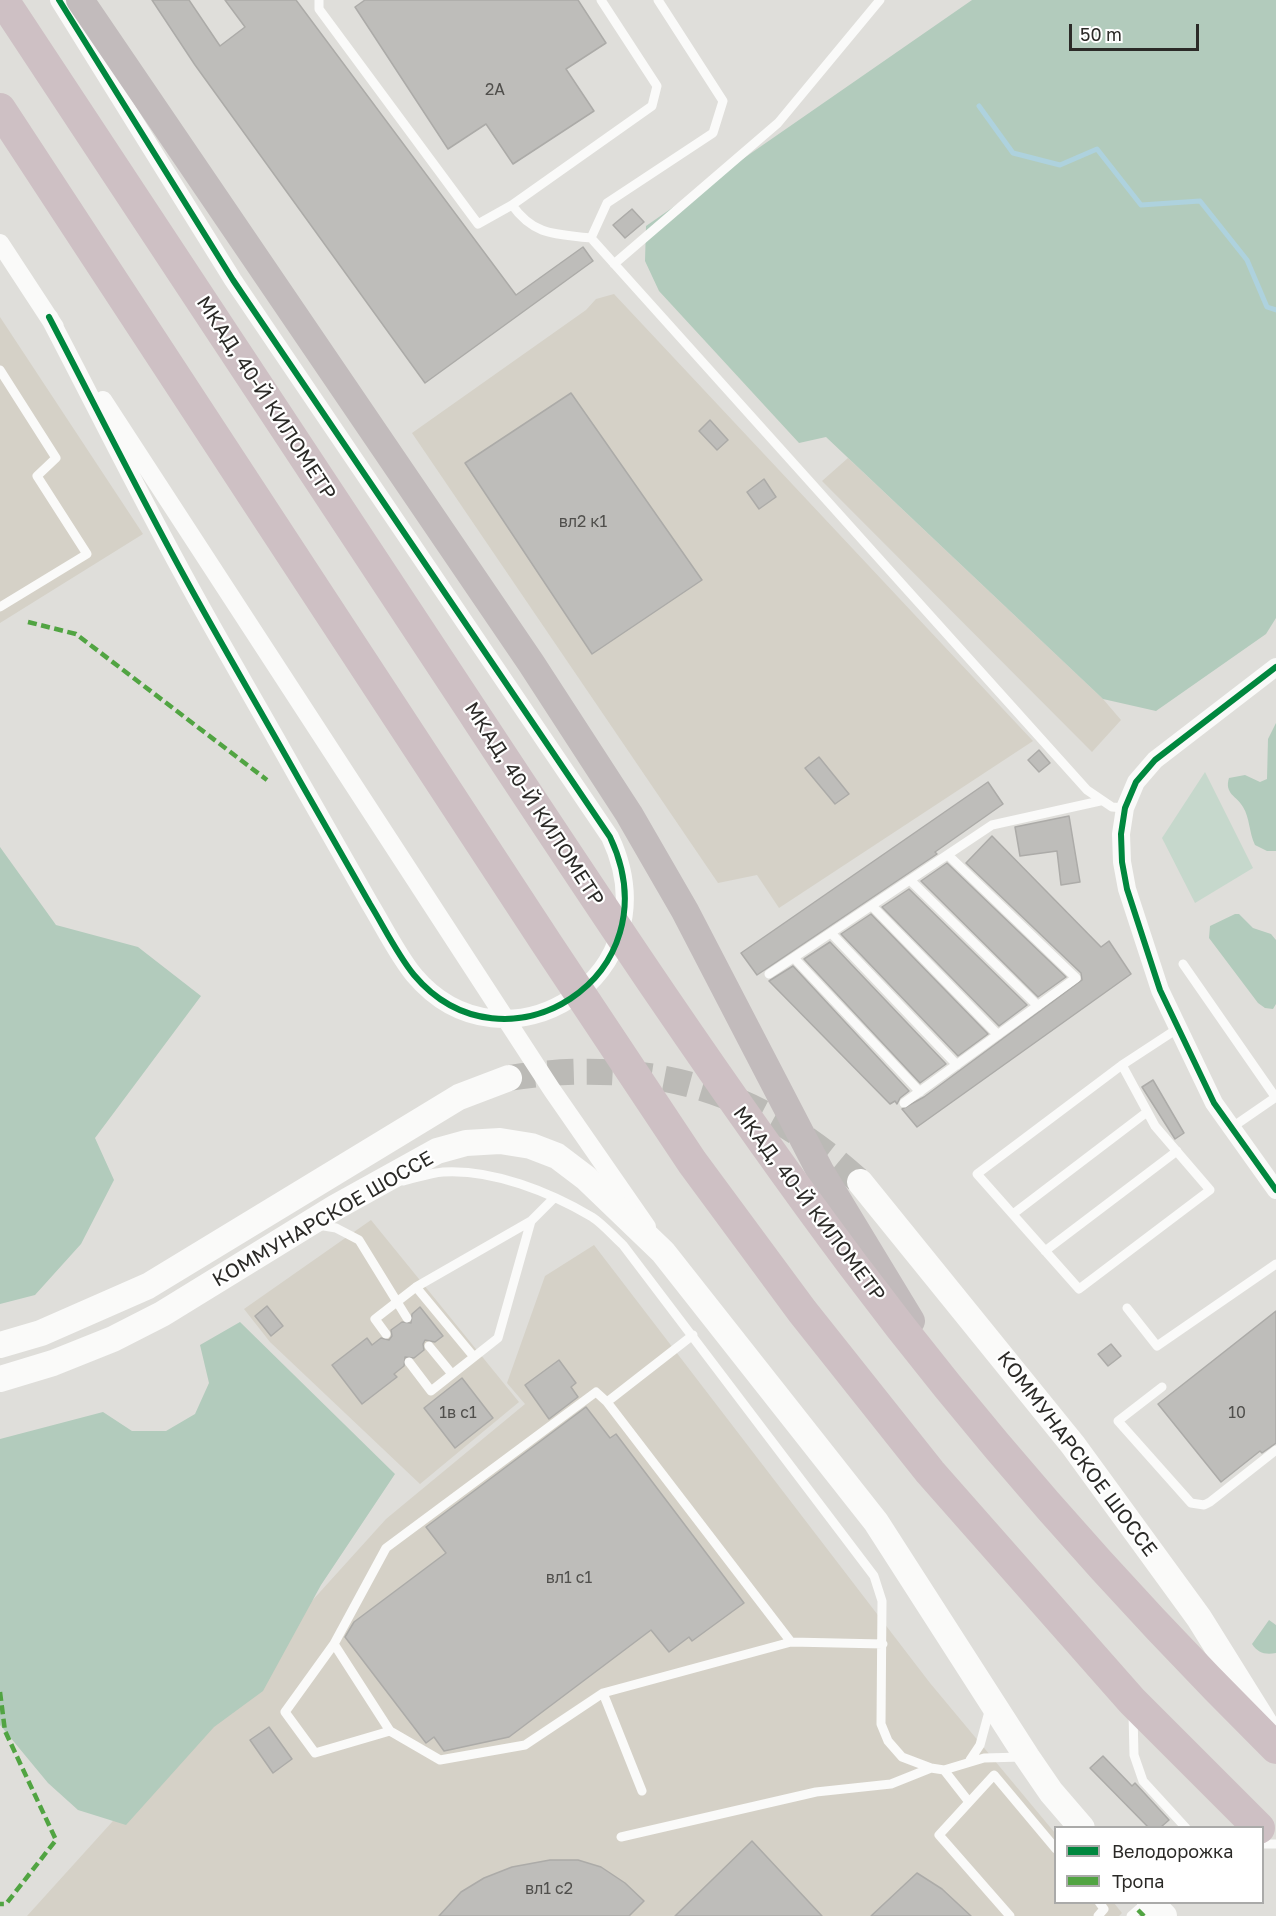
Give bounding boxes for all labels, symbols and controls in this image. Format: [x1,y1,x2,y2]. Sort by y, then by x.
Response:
scale bar [1072,12,1202,50]
text: 50 m [1080,23,1122,45]
house number: 2А [485,80,505,100]
street label: МКАД, 40-Й КИЛОМЕТР [191,292,341,504]
house number: вл2 к1 [559,512,607,532]
street label: МКАД, 40-Й КИЛОМЕТР [459,698,609,910]
street label: МКАД, 40-Й КИЛОМЕТР [728,1102,890,1306]
street label: КОММУНАРСКОЕ ШОССЕ [208,1146,438,1292]
street label: КОММУНАРСКОЕ ШОССЕ [992,1347,1162,1561]
house number: 1в с1 [439,1403,477,1423]
house number: 10 [1228,1403,1246,1423]
house number: вл1 с1 [546,1568,592,1588]
legend [1054,1826,1264,1904]
text: Велодорожка [1112,1840,1233,1862]
text: Тропа [1112,1870,1164,1892]
house number: вл1 с2 [525,1879,573,1899]

